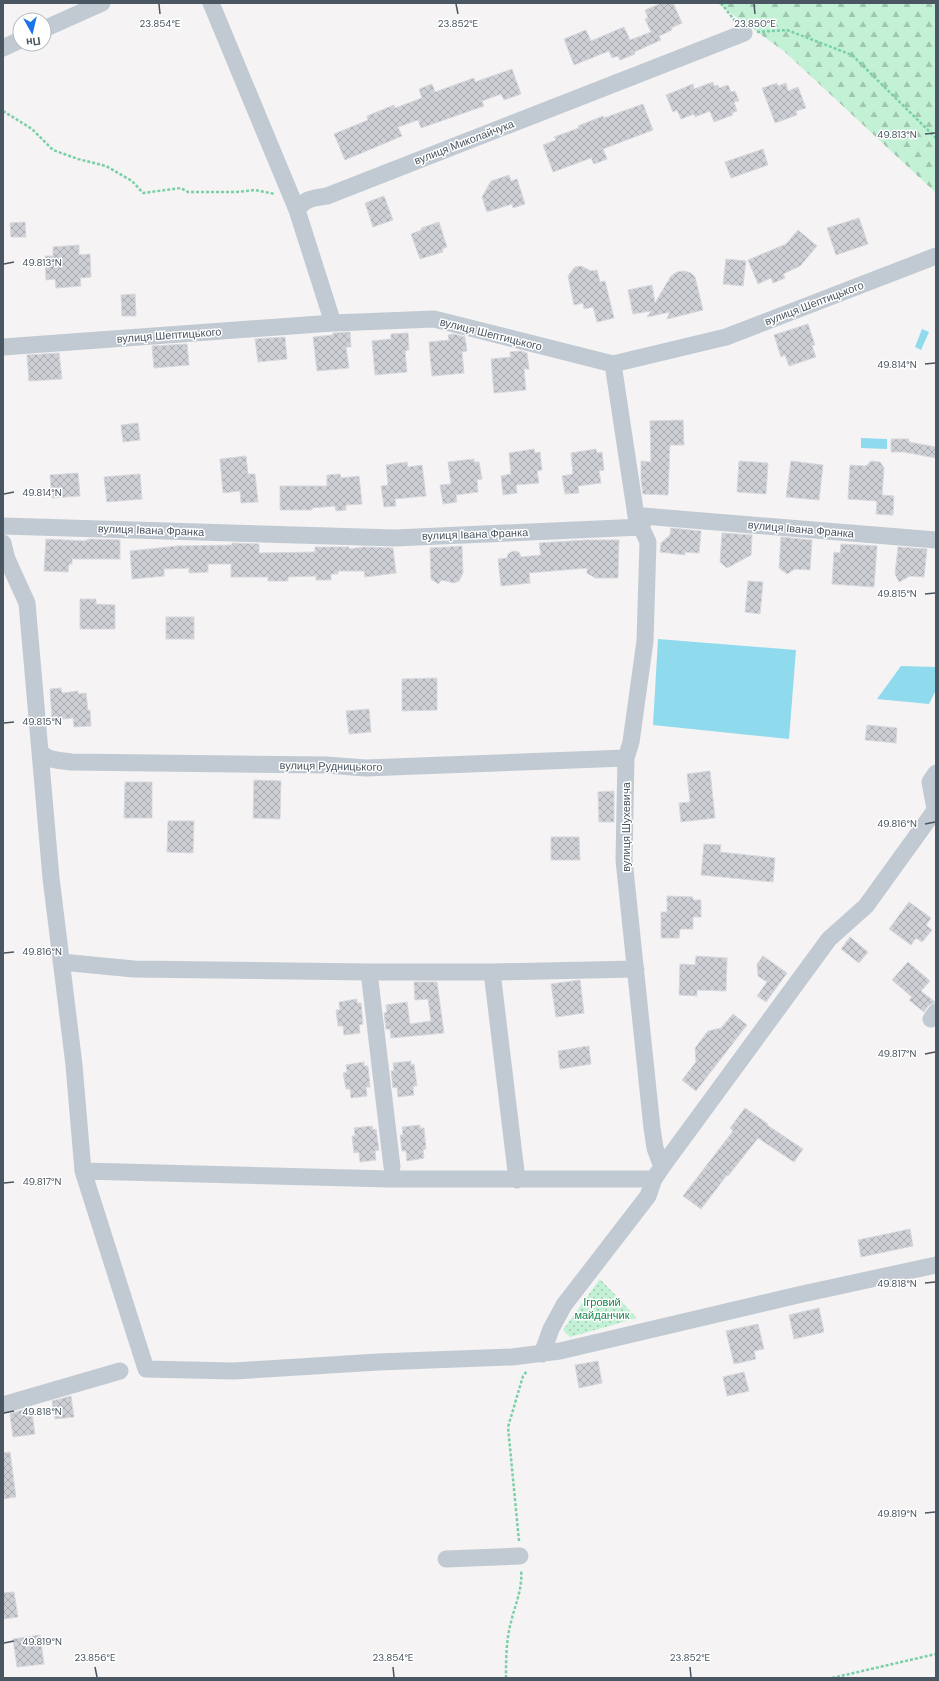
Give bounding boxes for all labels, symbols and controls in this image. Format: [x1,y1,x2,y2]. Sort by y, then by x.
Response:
north arrow [12,12,52,52]
text: 23.854°E [140,17,181,30]
text: 23.852°E [438,17,479,30]
text: 23.850°E [734,17,776,30]
text: Пн [25,34,42,50]
street label: вулиця Миколайчука [412,116,517,167]
text: 49.813°N [877,128,917,141]
text: 49.813°N [22,256,62,269]
street label: вулиця Шептицького [763,278,865,328]
street label: вулиця Шептицького [438,315,544,353]
street label: вулиця Шептицького [116,324,222,346]
text: 49.814°N [877,358,917,371]
text: 49.814°N [22,486,62,499]
street label: вулиця Івана Франка [747,517,856,541]
street label: вулиця Івана Франка [98,521,205,539]
street label: вулиця Івана Франка [422,525,529,543]
text: 49.815°N [877,587,917,600]
text: 49.815°N [22,715,62,728]
street label: вулиця Рудницького [280,758,382,774]
street label: вулиця Шухевича [619,781,633,872]
text: 49.816°N [877,817,917,830]
text: 49.816°N [22,945,62,958]
text: 49.817°N [878,1047,916,1060]
text: 49.817°N [23,1175,61,1188]
text: 49.818°N [877,1277,917,1290]
park label: Ігровий майданчик [574,1295,630,1322]
text: 49.818°N [22,1405,62,1418]
text: 49.819°N [877,1507,917,1520]
text: 49.819°N [22,1635,62,1648]
text: 23.856°E [74,1651,116,1664]
text: 23.854°E [373,1651,414,1664]
text: 23.852°E [670,1651,711,1664]

